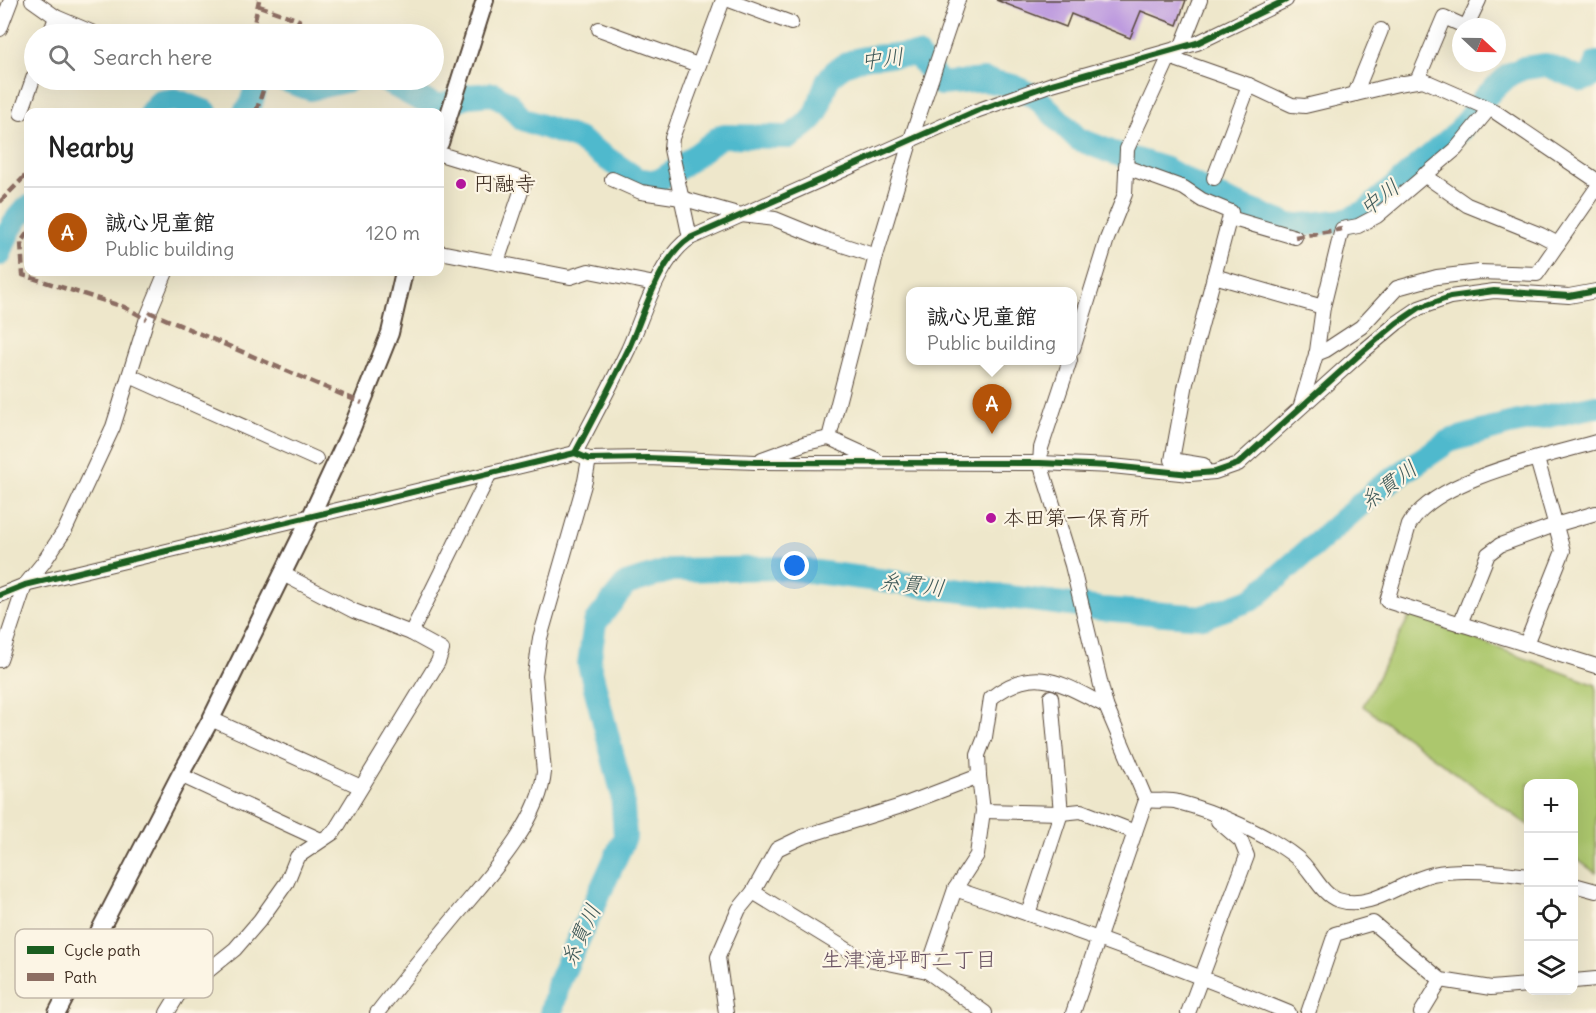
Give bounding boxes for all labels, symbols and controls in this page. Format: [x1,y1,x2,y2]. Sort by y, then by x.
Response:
north arrow [1452,18,1506,72]
search box [24,24,444,90]
icon: search [45,41,78,74]
water label: 中川 [859,42,905,74]
text: Search here [93,43,212,71]
text: Nearby [48,131,134,164]
place label: 円融寺 [473,170,536,197]
water label: 中川 [1353,173,1405,221]
marker: 円融寺 [454,177,468,191]
text: 誠心児童館 [105,208,215,236]
text: A [61,220,74,245]
text: 120 m [366,220,420,245]
text: Public building [105,236,234,261]
popup [906,287,1077,365]
text: 誠心児童館 [927,302,1037,330]
text: Public building [927,330,1056,355]
pin: A [972,384,1012,434]
water label: 糸貫川 [1353,454,1423,516]
place label: 本田第一保育所 [1003,504,1150,531]
marker: 本田第一保育所 [984,511,998,525]
your location [780,551,809,580]
water label: 糸貫川 [878,566,946,602]
map controls [1524,779,1578,995]
button: + [1524,779,1578,833]
button: − [1524,833,1578,887]
button: locate [1524,887,1578,941]
water label: 糸貫川 [553,899,607,971]
legend [15,929,213,998]
text: Cycle path [64,940,140,960]
button: layers [1524,941,1578,995]
district label: 生津滝坪町二丁目 [821,945,997,973]
text: Path [64,967,97,987]

